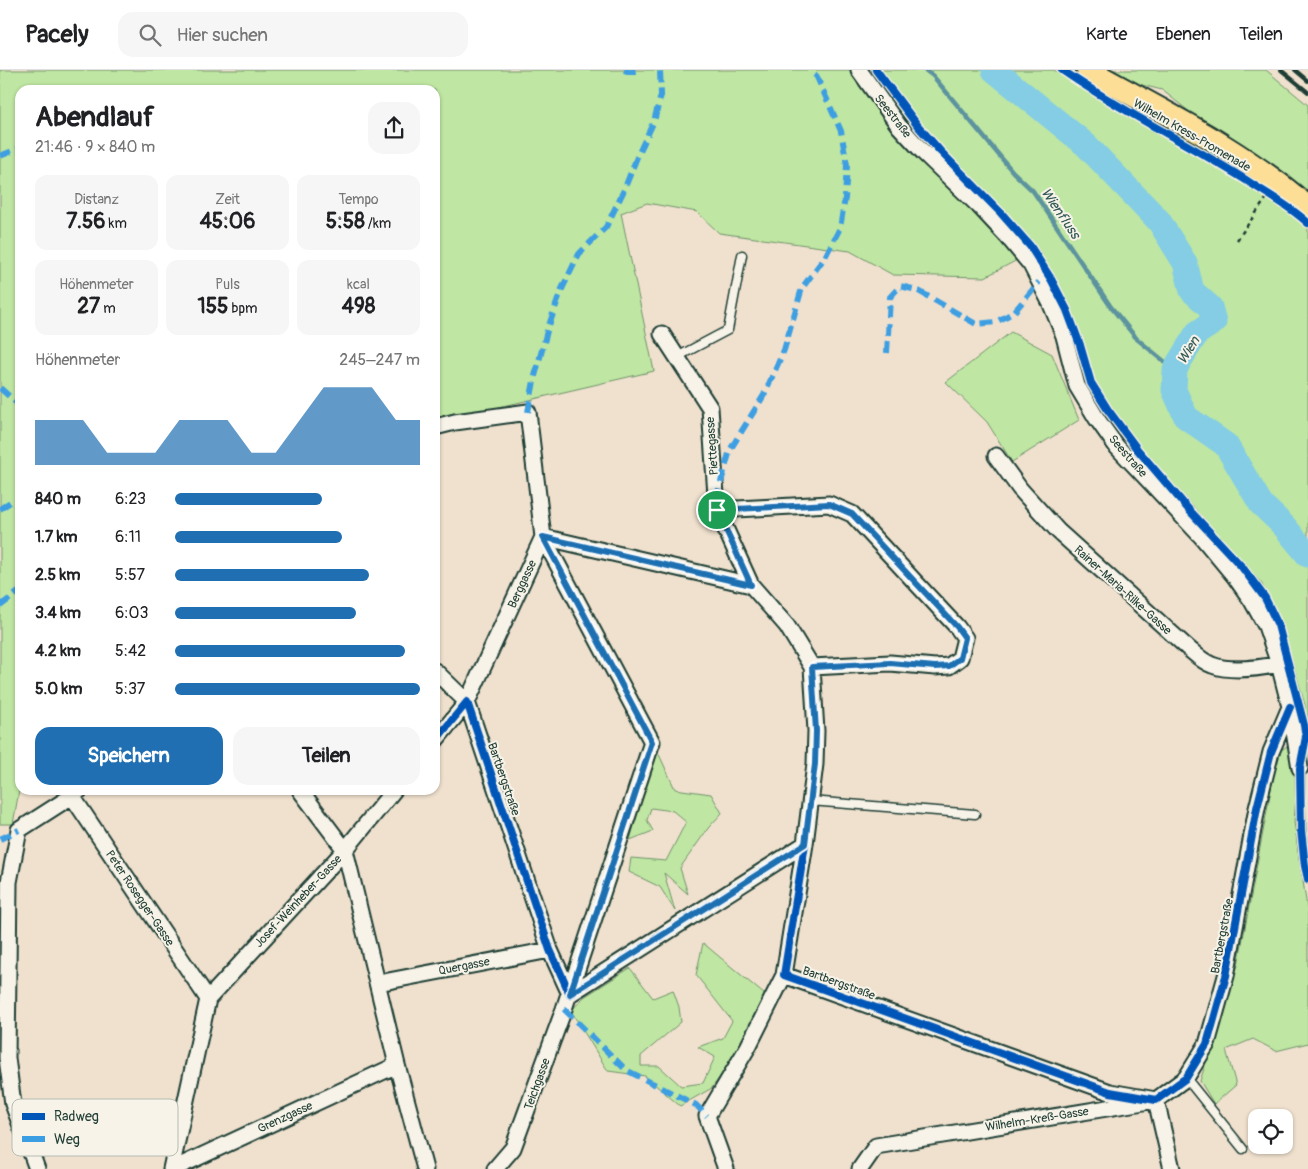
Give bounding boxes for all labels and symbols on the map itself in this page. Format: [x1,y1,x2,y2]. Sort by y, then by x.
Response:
street label: Seestraße [871,91,914,141]
street label: Wilhelm Kress-Promenade [1130,96,1253,175]
water label: Wienfluss [1037,185,1085,243]
water label: Wien [1174,333,1204,367]
street label: Piettegasse [703,416,722,476]
street label: Seestraße [1105,432,1150,481]
pin [696,489,738,531]
street label: Rainer-Maria-Rilke-Gasse [1071,543,1175,638]
street label: Berggasse [505,558,540,611]
street label: Bartbergstraße [484,741,523,818]
street label: Peter Rosegger-Gasse [102,847,177,949]
street label: Josef-Weinheber-Gasse [251,852,345,951]
street label: Bartbergstraße [1208,897,1237,975]
street label: Quergasse [437,954,491,979]
street label: Bartbergstraße [800,963,877,1004]
street label: Teichgasse [521,1056,554,1112]
street label: Grenzgasse [255,1098,315,1137]
legend [12,1099,178,1156]
street label: Wilhelm-Kreß-Gasse [984,1104,1090,1135]
text: Radweg [54,1108,99,1125]
text: Weg [54,1131,80,1148]

